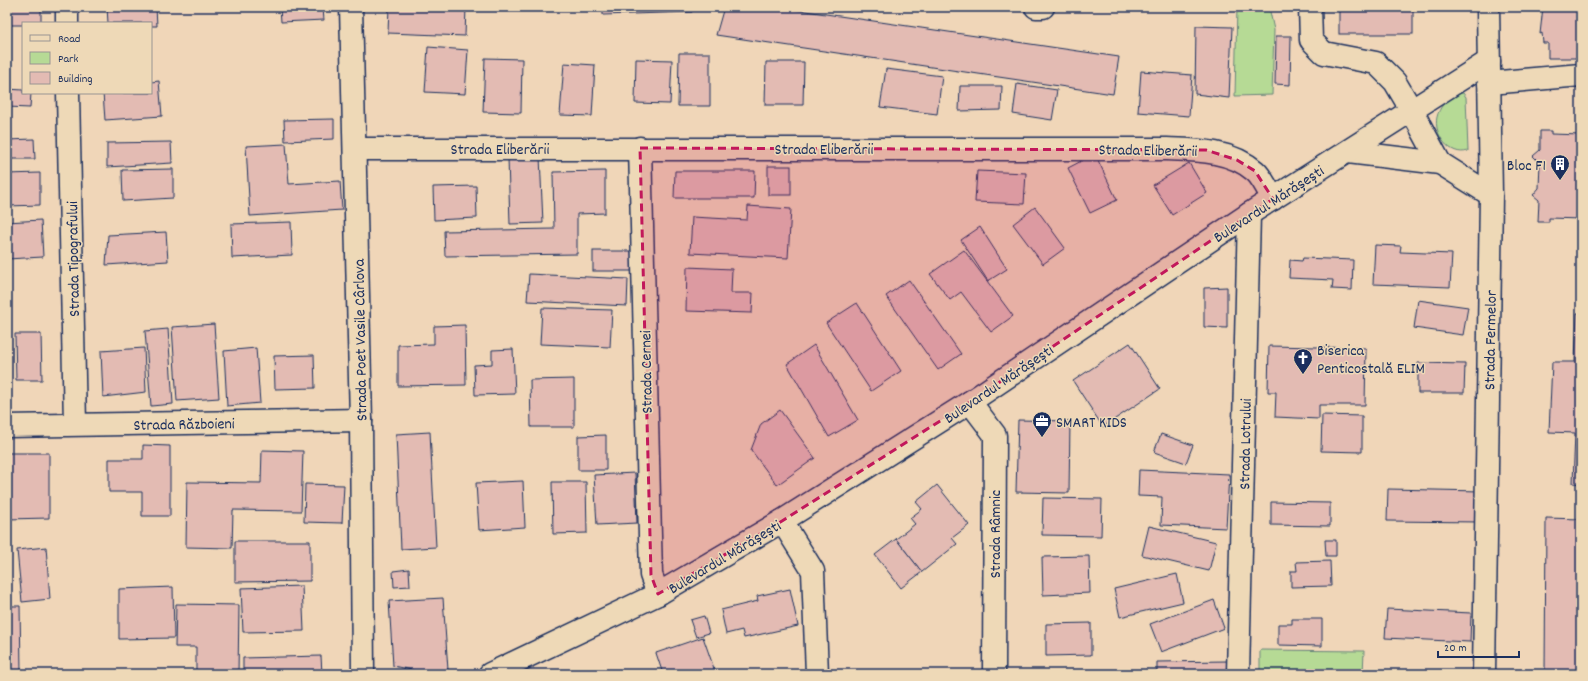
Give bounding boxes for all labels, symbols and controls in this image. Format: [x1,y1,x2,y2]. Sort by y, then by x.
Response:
legend [22,22,152,94]
text: Road [58,31,80,48]
text: Park [58,51,79,68]
text: Building [58,71,93,88]
street label: Strada Eliberării [451,139,549,162]
street label: Strada Eliberării [775,139,873,162]
street label: Strada Eliberării [1098,139,1198,164]
building icon: Bloc F1 [1549,153,1571,181]
place label: Bloc F1 [1507,155,1546,178]
street label: Bulevardul Mărășești [1209,161,1329,250]
street label: Strada Tipografului [62,201,87,317]
street label: Strada Poet Vasile Cârlova [349,258,374,421]
street label: Strada Fermelor [1479,290,1504,390]
street label: Strada Cernei [635,330,660,414]
street label: Bulevardul Mărășești [940,340,1059,430]
place label: Biserica Penticostală ELIM [1317,340,1425,381]
church icon: Biserica Penticostală ELIM [1292,347,1314,375]
street label: Strada Lotrului [1234,398,1259,490]
office icon: SMART KIDS [1031,410,1053,438]
place label: SMART KIDS [1056,412,1127,435]
street label: Strada Războieni [133,413,235,438]
street label: Strada Râmnic [985,490,1008,578]
street label: Bulevardul Mărășești [665,515,786,601]
scale bar [1438,633,1519,659]
text: 20 m [1444,640,1467,657]

